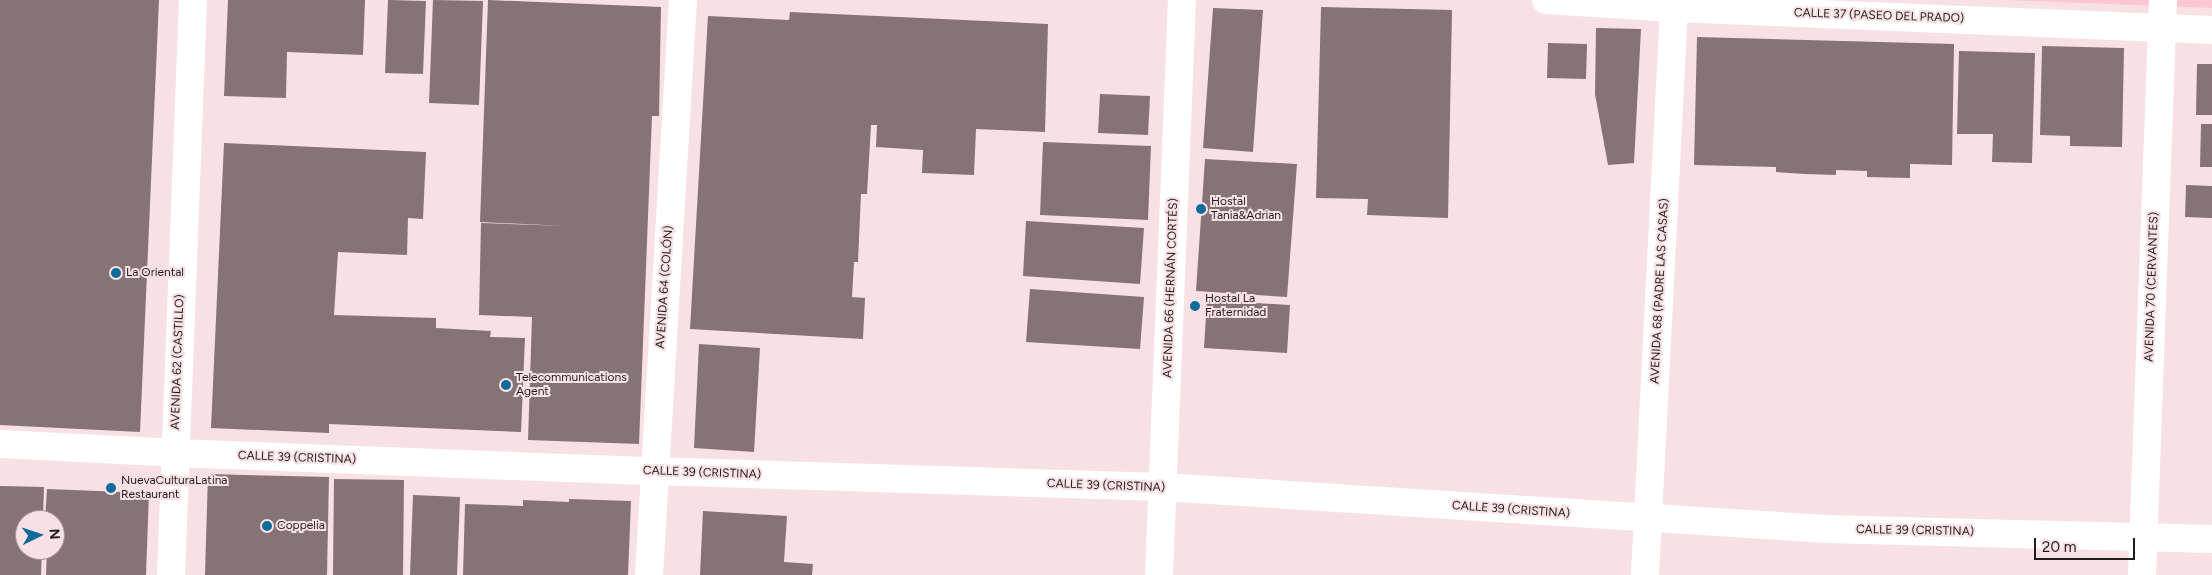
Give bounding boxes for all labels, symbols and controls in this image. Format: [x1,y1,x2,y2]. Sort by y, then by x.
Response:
street label: CALLE 37 (PASEO DEL PRADO) [1794,6,1964,26]
place label: Hostal Tania&Adrian [1211,195,1281,223]
street label: AVENIDA 66 (HERNÁN CORTÉS) [1161,198,1181,378]
street label: AVENIDA 68 (PADRE LAS CASAS) [1648,198,1672,384]
marker: Hostal Tania&Adrian [1195,203,1207,215]
street label: AVENIDA 70 (CERVANTES) [2142,212,2162,362]
street label: AVENIDA 64 (COLÓN) [654,225,676,349]
place label: La Oriental [126,266,184,280]
marker: La Oriental [110,267,122,279]
place label: Hostal La Fraternidad [1205,292,1266,320]
street label: AVENIDA 62 (CASTILLO) [168,294,188,430]
marker: Hostal La Fraternidad [1189,300,1201,312]
place label: Telecommunications Agent [516,371,627,399]
marker: Telecommunications Agent [500,379,512,391]
street label: CALLE 39 (CRISTINA) [238,449,356,467]
street label: CALLE 39 (CRISTINA) [643,464,761,482]
place label: NuevaCulturaLatina Restaurant [121,474,227,502]
street label: CALLE 39 (CRISTINA) [1047,477,1165,495]
marker: NuevaCulturaLatina Restaurant [105,482,117,494]
street label: CALLE 39 (CRISTINA) [1452,499,1570,521]
north arrow [15,510,65,560]
place label: Coppelia [277,519,325,533]
marker: Coppelia [261,520,273,532]
street label: CALLE 39 (CRISTINA) [1856,523,1974,539]
text: N [46,528,63,540]
scale bar [2037,528,2138,560]
text: 20 m [2042,538,2076,556]

